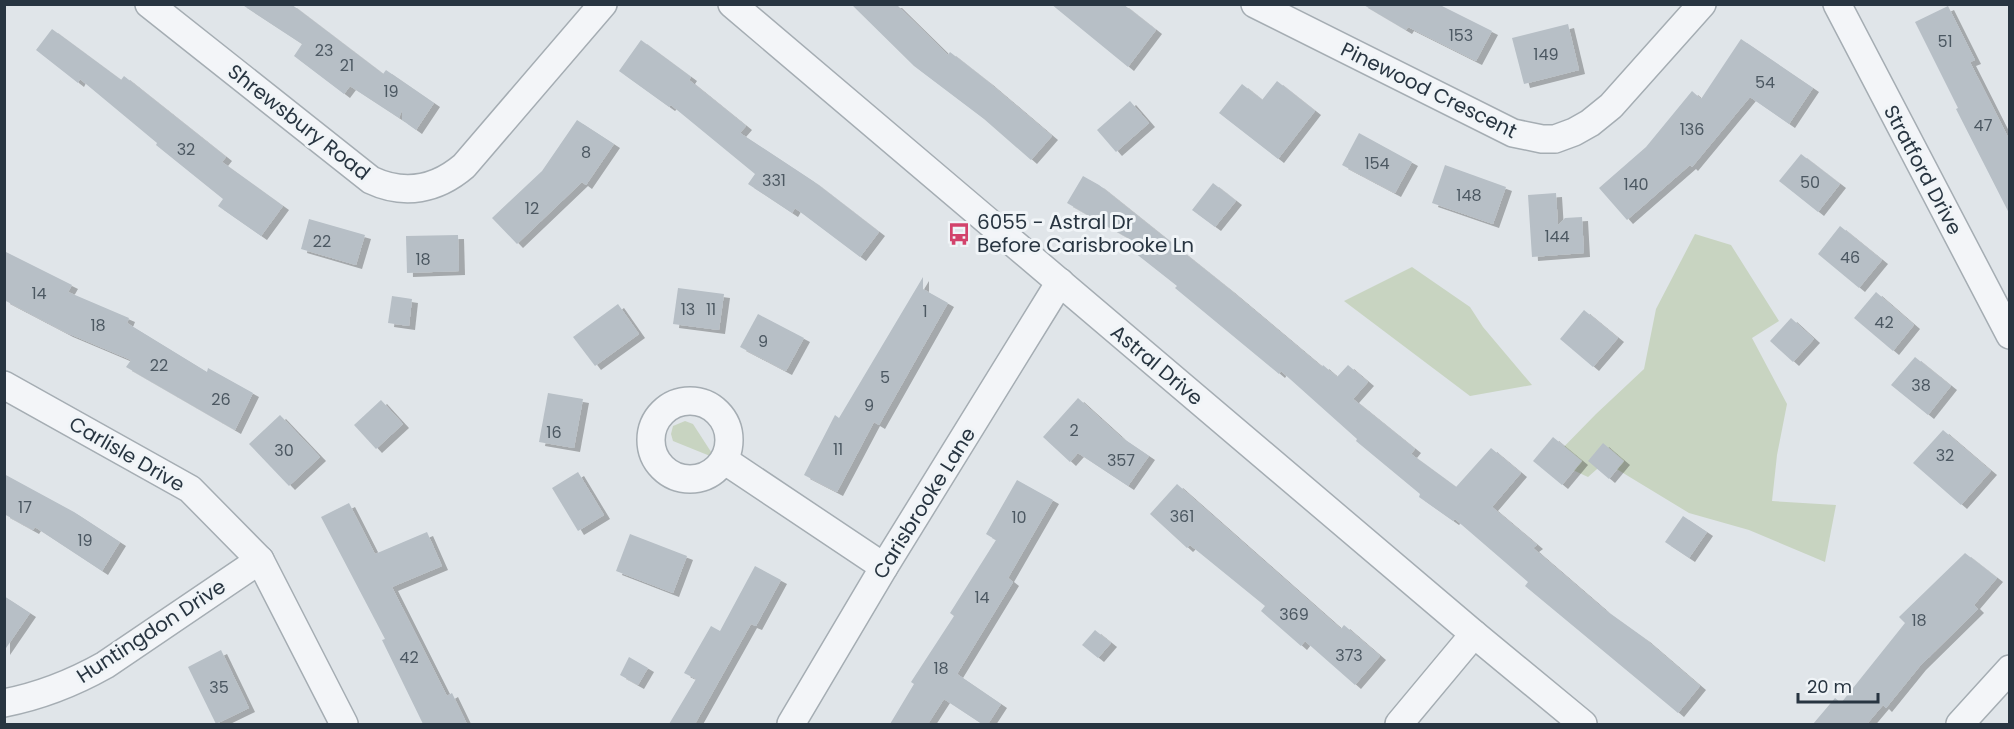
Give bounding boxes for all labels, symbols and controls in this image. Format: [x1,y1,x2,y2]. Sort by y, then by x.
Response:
house number: 153 [1449,24,1473,47]
house number: 51 [1937,30,1953,53]
street label: Pinewood Crescent [1336,35,1522,145]
house number: 23 [315,39,333,62]
house number: 149 [1533,43,1559,66]
house number: 21 [340,54,354,77]
street label: Shrewsbury Road [222,58,376,186]
house number: 54 [1755,71,1775,94]
house number: 19 [383,80,399,103]
street label: Stratford Drive [1877,100,1969,240]
house number: 47 [1974,114,1993,137]
house number: 136 [1680,118,1704,141]
house number: 32 [177,138,195,161]
house number: 8 [581,141,591,164]
house number: 154 [1364,152,1390,175]
house number: 331 [762,169,786,192]
house number: 50 [1800,171,1820,194]
house number: 140 [1623,173,1649,196]
house number: 148 [1456,184,1482,207]
house number: 12 [525,197,539,220]
place label: 6055 - Astral Dr Before Carisbrooke Ln [977,208,1194,259]
bus stop icon: 6055 - Astral Dr Before Carisbrooke Ln [946,221,972,247]
house number: 144 [1544,225,1570,248]
house number: 22 [313,230,331,253]
house number: 46 [1840,246,1860,269]
house number: 18 [415,248,431,271]
house number: 14 [31,282,47,305]
house number: 13 [681,298,695,321]
house number: 11 [706,298,716,321]
house number: 1 [922,300,928,323]
house number: 42 [1874,311,1894,334]
house number: 18 [90,314,106,337]
street label: Astral Drive [1105,318,1209,412]
house number: 9 [758,330,768,353]
house number: 22 [150,354,168,377]
house number: 5 [880,366,890,389]
house number: 38 [1911,374,1931,397]
house number: 26 [211,388,231,411]
house number: 9 [864,394,874,417]
street label: Carlisle Drive [64,410,190,498]
house number: 2 [1069,419,1079,442]
house number: 16 [546,421,562,444]
street label: Carisbrooke Lane [866,422,982,584]
house number: 11 [833,438,843,461]
house number: 30 [274,439,294,462]
house number: 32 [1936,444,1954,467]
house number: 357 [1107,449,1135,472]
house number: 17 [18,496,32,519]
house number: 361 [1170,505,1194,528]
house number: 10 [1011,506,1027,529]
house number: 19 [77,529,93,552]
street label: Huntingdon Drive [71,572,231,690]
house number: 14 [974,586,990,609]
house number: 369 [1279,603,1309,626]
house number: 18 [1911,609,1927,632]
house number: 373 [1335,644,1363,667]
house number: 42 [399,646,419,669]
house number: 18 [933,657,949,680]
scale bar [1798,666,1878,704]
text: 20 m [1807,674,1852,699]
house number: 35 [209,676,229,699]

